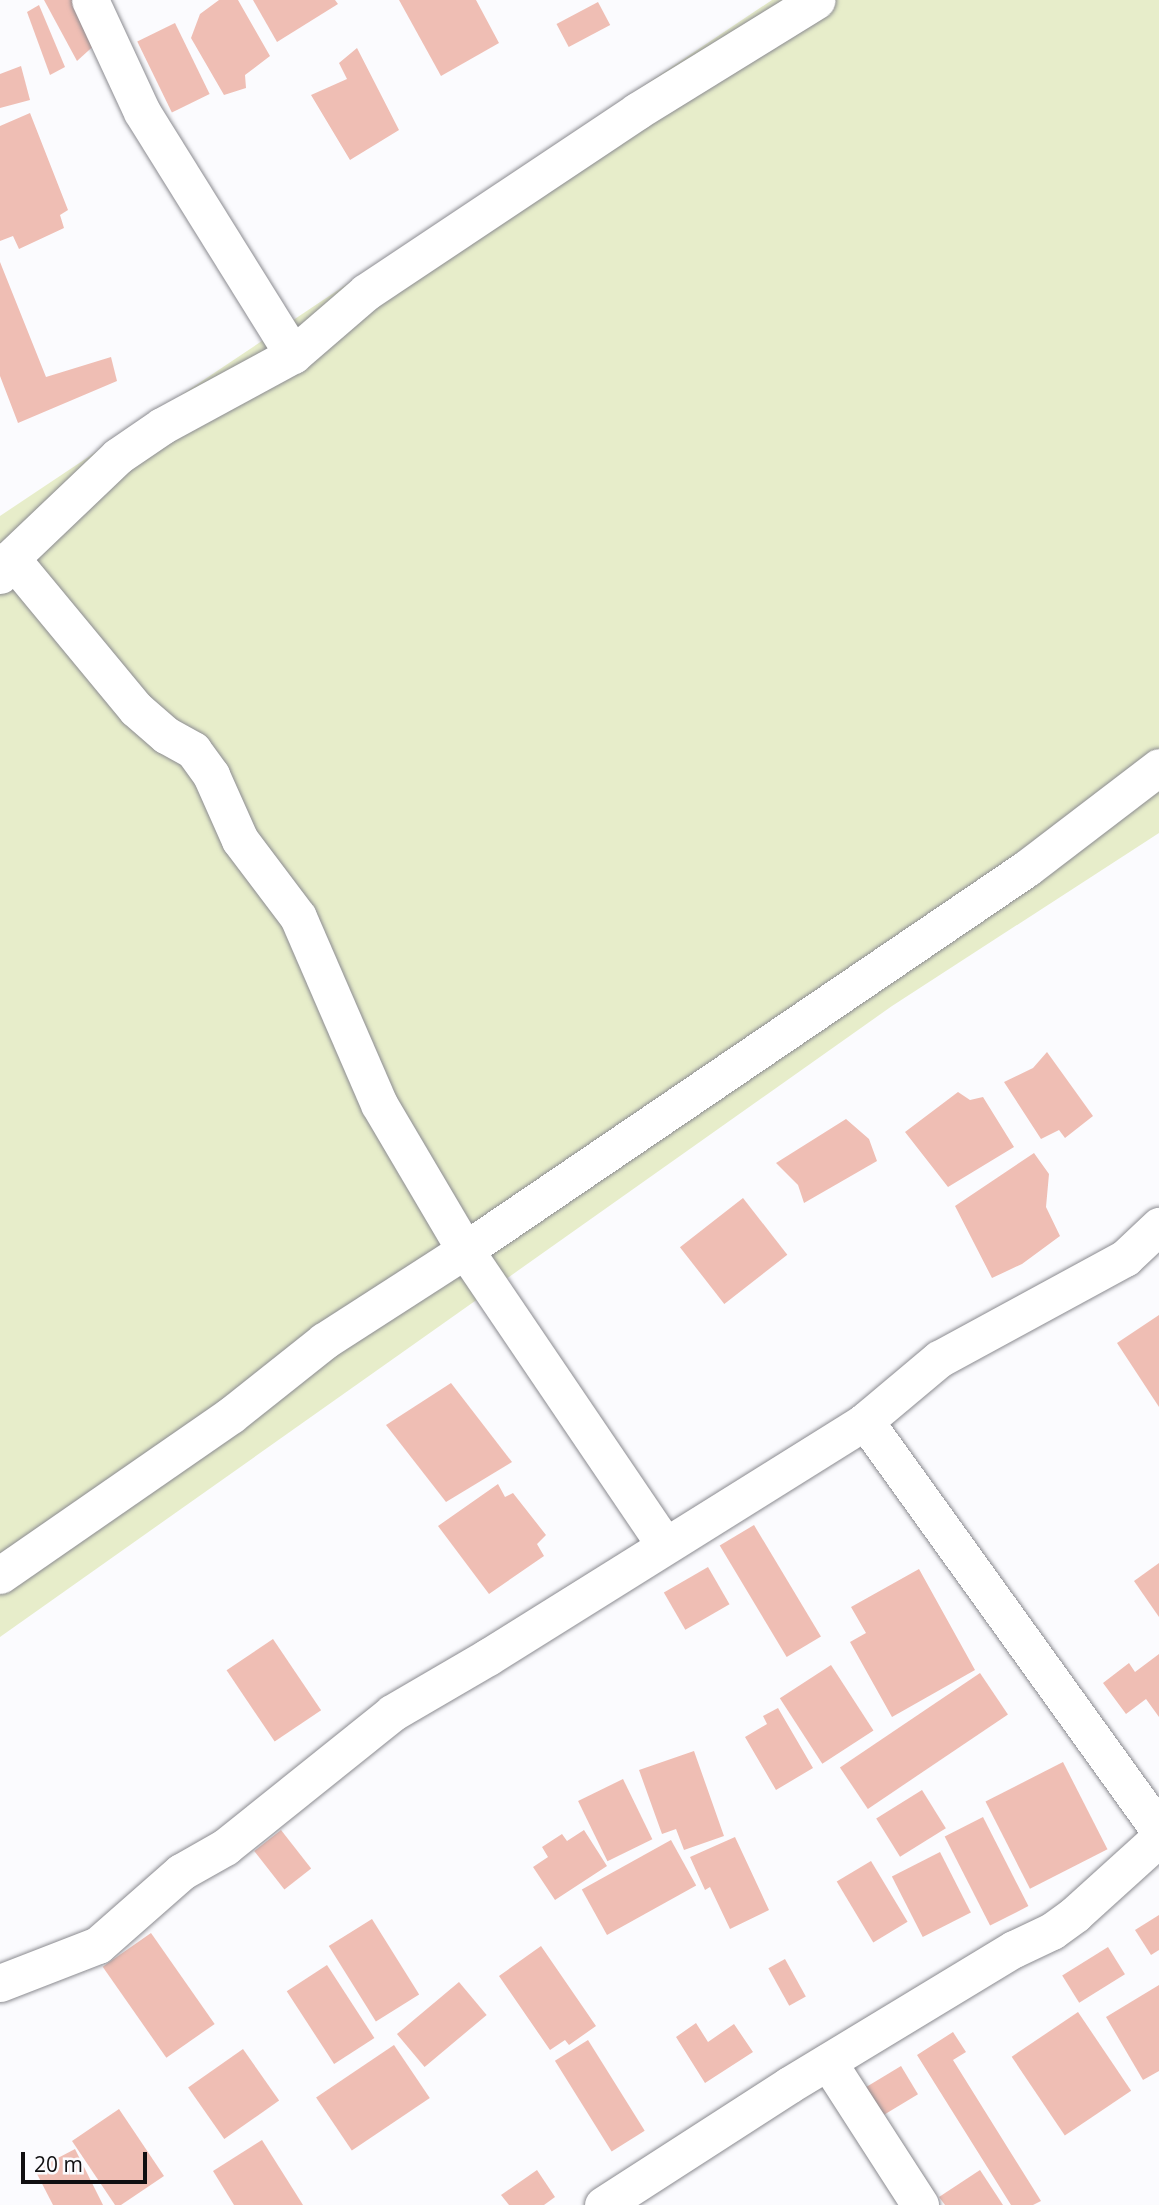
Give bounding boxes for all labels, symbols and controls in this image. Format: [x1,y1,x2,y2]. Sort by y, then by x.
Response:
scale bar [24,2138,150,2182]
text: 20 m [34,2150,83,2178]

